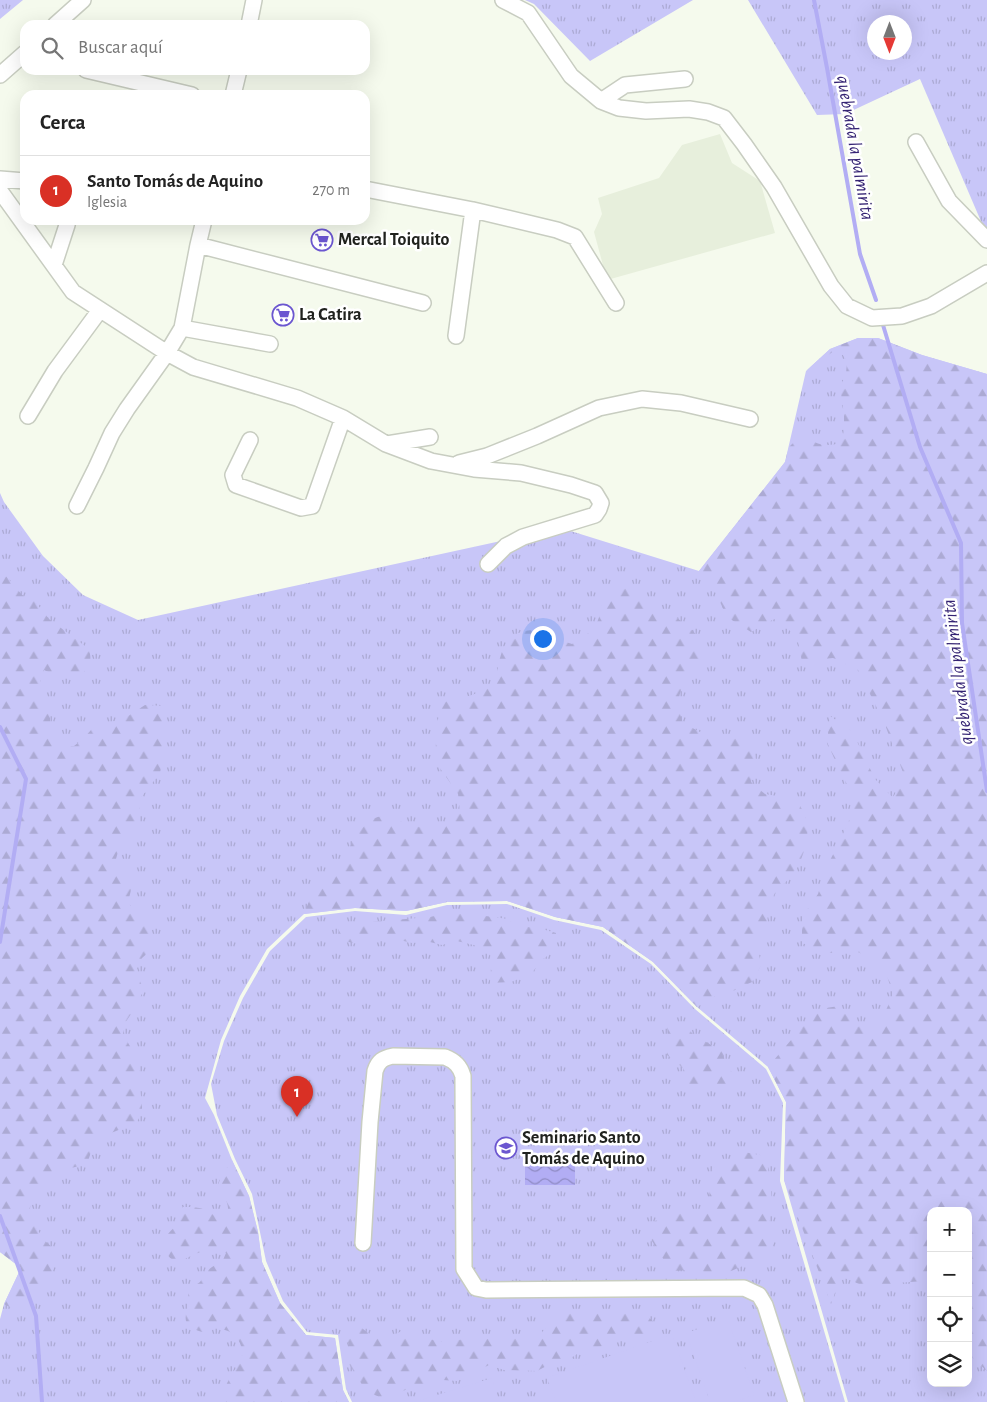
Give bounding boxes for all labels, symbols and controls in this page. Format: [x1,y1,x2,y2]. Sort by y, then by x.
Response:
north arrow [867,15,912,60]
search box [20,20,370,75]
icon: search [38,34,66,62]
text: Buscar aquí [78,38,163,57]
water label: quebrada la palmirita [833,74,877,222]
text: Cerca [40,112,86,133]
text: Santo Tomás de Aquino [87,172,263,191]
text: 1 [53,182,59,198]
text: 270 m [312,182,350,198]
text: Iglesia [87,194,127,210]
supermarket icon: Mercal Toiquito [310,228,334,252]
place label: Mercal Toiquito [338,231,450,249]
supermarket icon: La Catira [271,303,295,327]
place label: La Catira [299,306,362,324]
water label: quebrada la palmirita [940,598,976,746]
your location [530,626,556,652]
pin: 1 [281,1076,313,1117]
place label: Seminario Santo Tomás de Aquino [522,1129,645,1168]
school or university icon: Seminario Santo Tomás de Aquino [494,1136,518,1160]
map controls [927,1207,972,1387]
button: + [927,1207,972,1252]
button: − [927,1252,972,1297]
button: locate [927,1297,972,1342]
button: layers [927,1342,972,1387]

